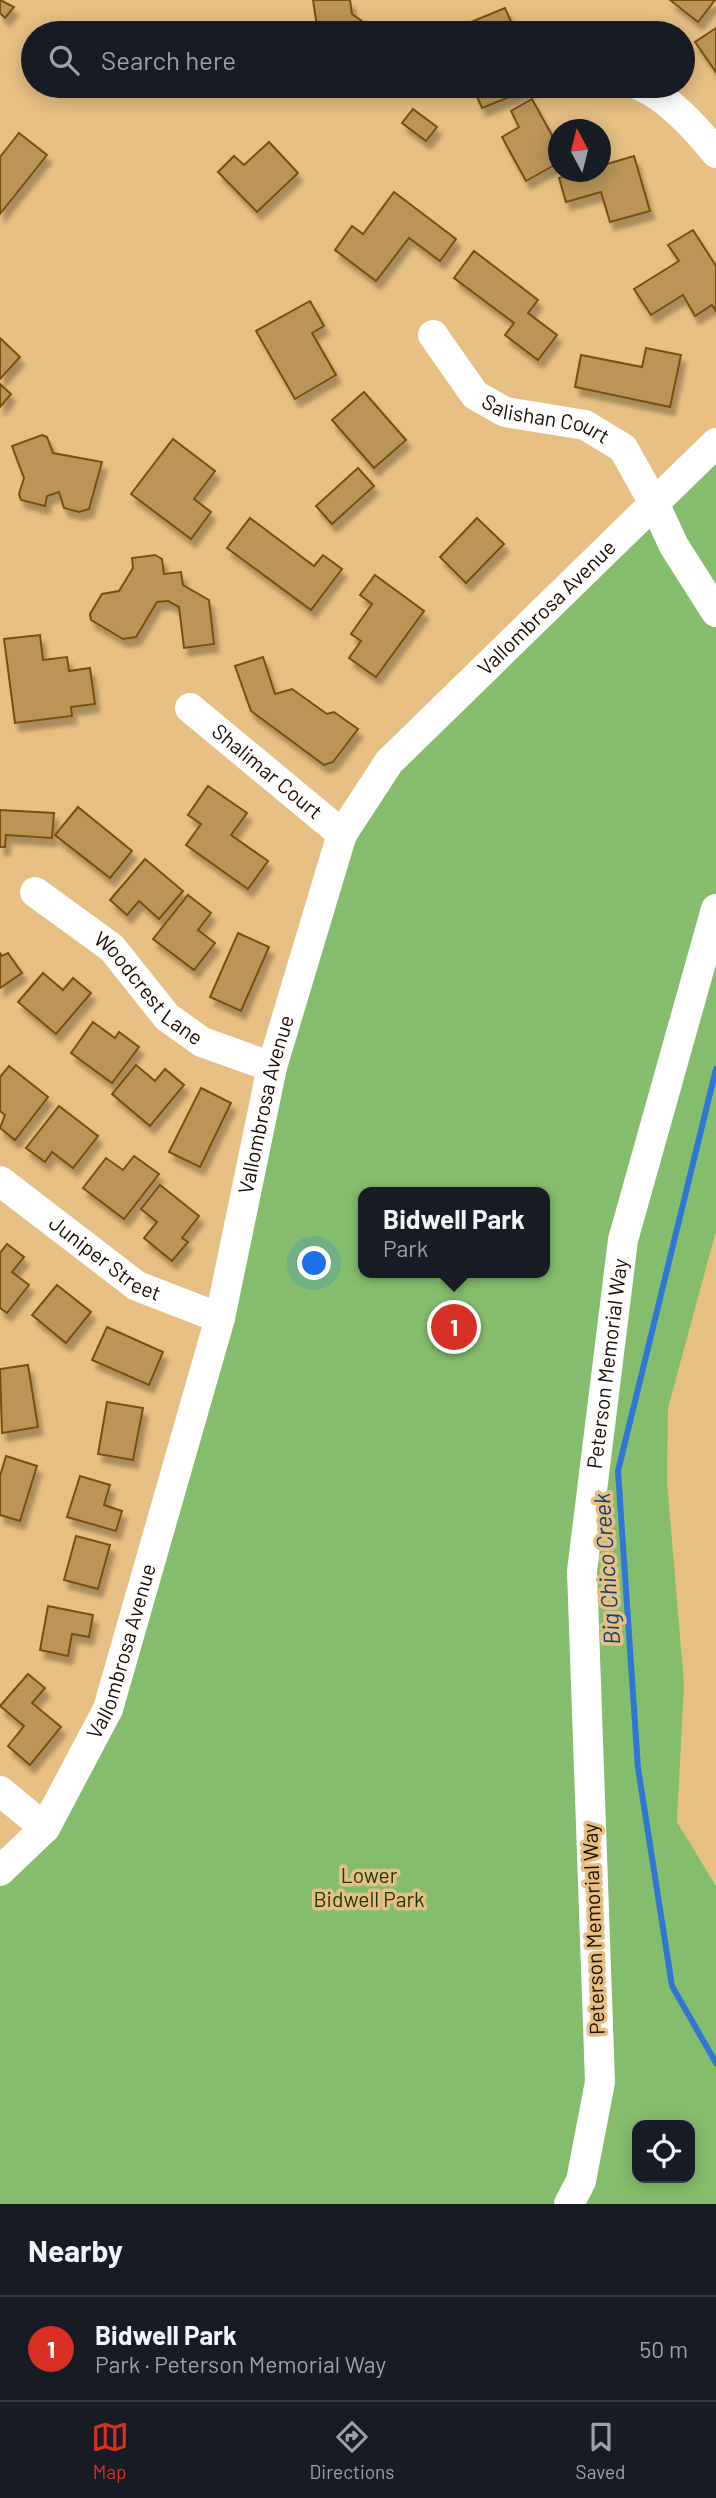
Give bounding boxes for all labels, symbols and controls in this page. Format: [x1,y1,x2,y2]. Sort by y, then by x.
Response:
search box [21,21,695,98]
icon: search [45,41,83,79]
text: Search here [101,44,236,75]
north arrow [548,119,611,182]
street label: Salishan Court [478,388,615,448]
street label: Vallombrosa Avenue [472,534,620,680]
street label: Shalimar Court [208,718,328,824]
street label: Woodcrest Lane [90,925,208,1050]
street label: Vallombrosa Avenue [232,1012,298,1196]
popup [358,1187,550,1278]
text: Bidwell Park [383,1203,525,1234]
street label: Juniper Street [45,1209,165,1305]
text: Park [383,1234,428,1262]
your location [297,1246,331,1280]
street label: Peterson Memorial Way [581,1257,632,1470]
pin: 1 [431,1301,477,1353]
water label: Big Chico Creek [587,1492,625,1646]
street label: Vallombrosa Avenue [80,1560,160,1743]
street label: Peterson Memorial Way [576,1823,609,2035]
park label: Lower Bidwell Park [313,1862,425,1911]
map controls [632,2120,695,2183]
button: locate [632,2120,695,2183]
text: Nearby [28,2232,123,2268]
text: Bidwell Park [95,2319,237,2350]
text: 1 [47,2335,55,2363]
text: 50 m [640,2335,688,2363]
text: Park · Peterson Memorial Way [95,2350,386,2378]
tab: Map [91,2418,129,2483]
tab: Directions [310,2418,395,2483]
tab: Saved [576,2418,625,2483]

